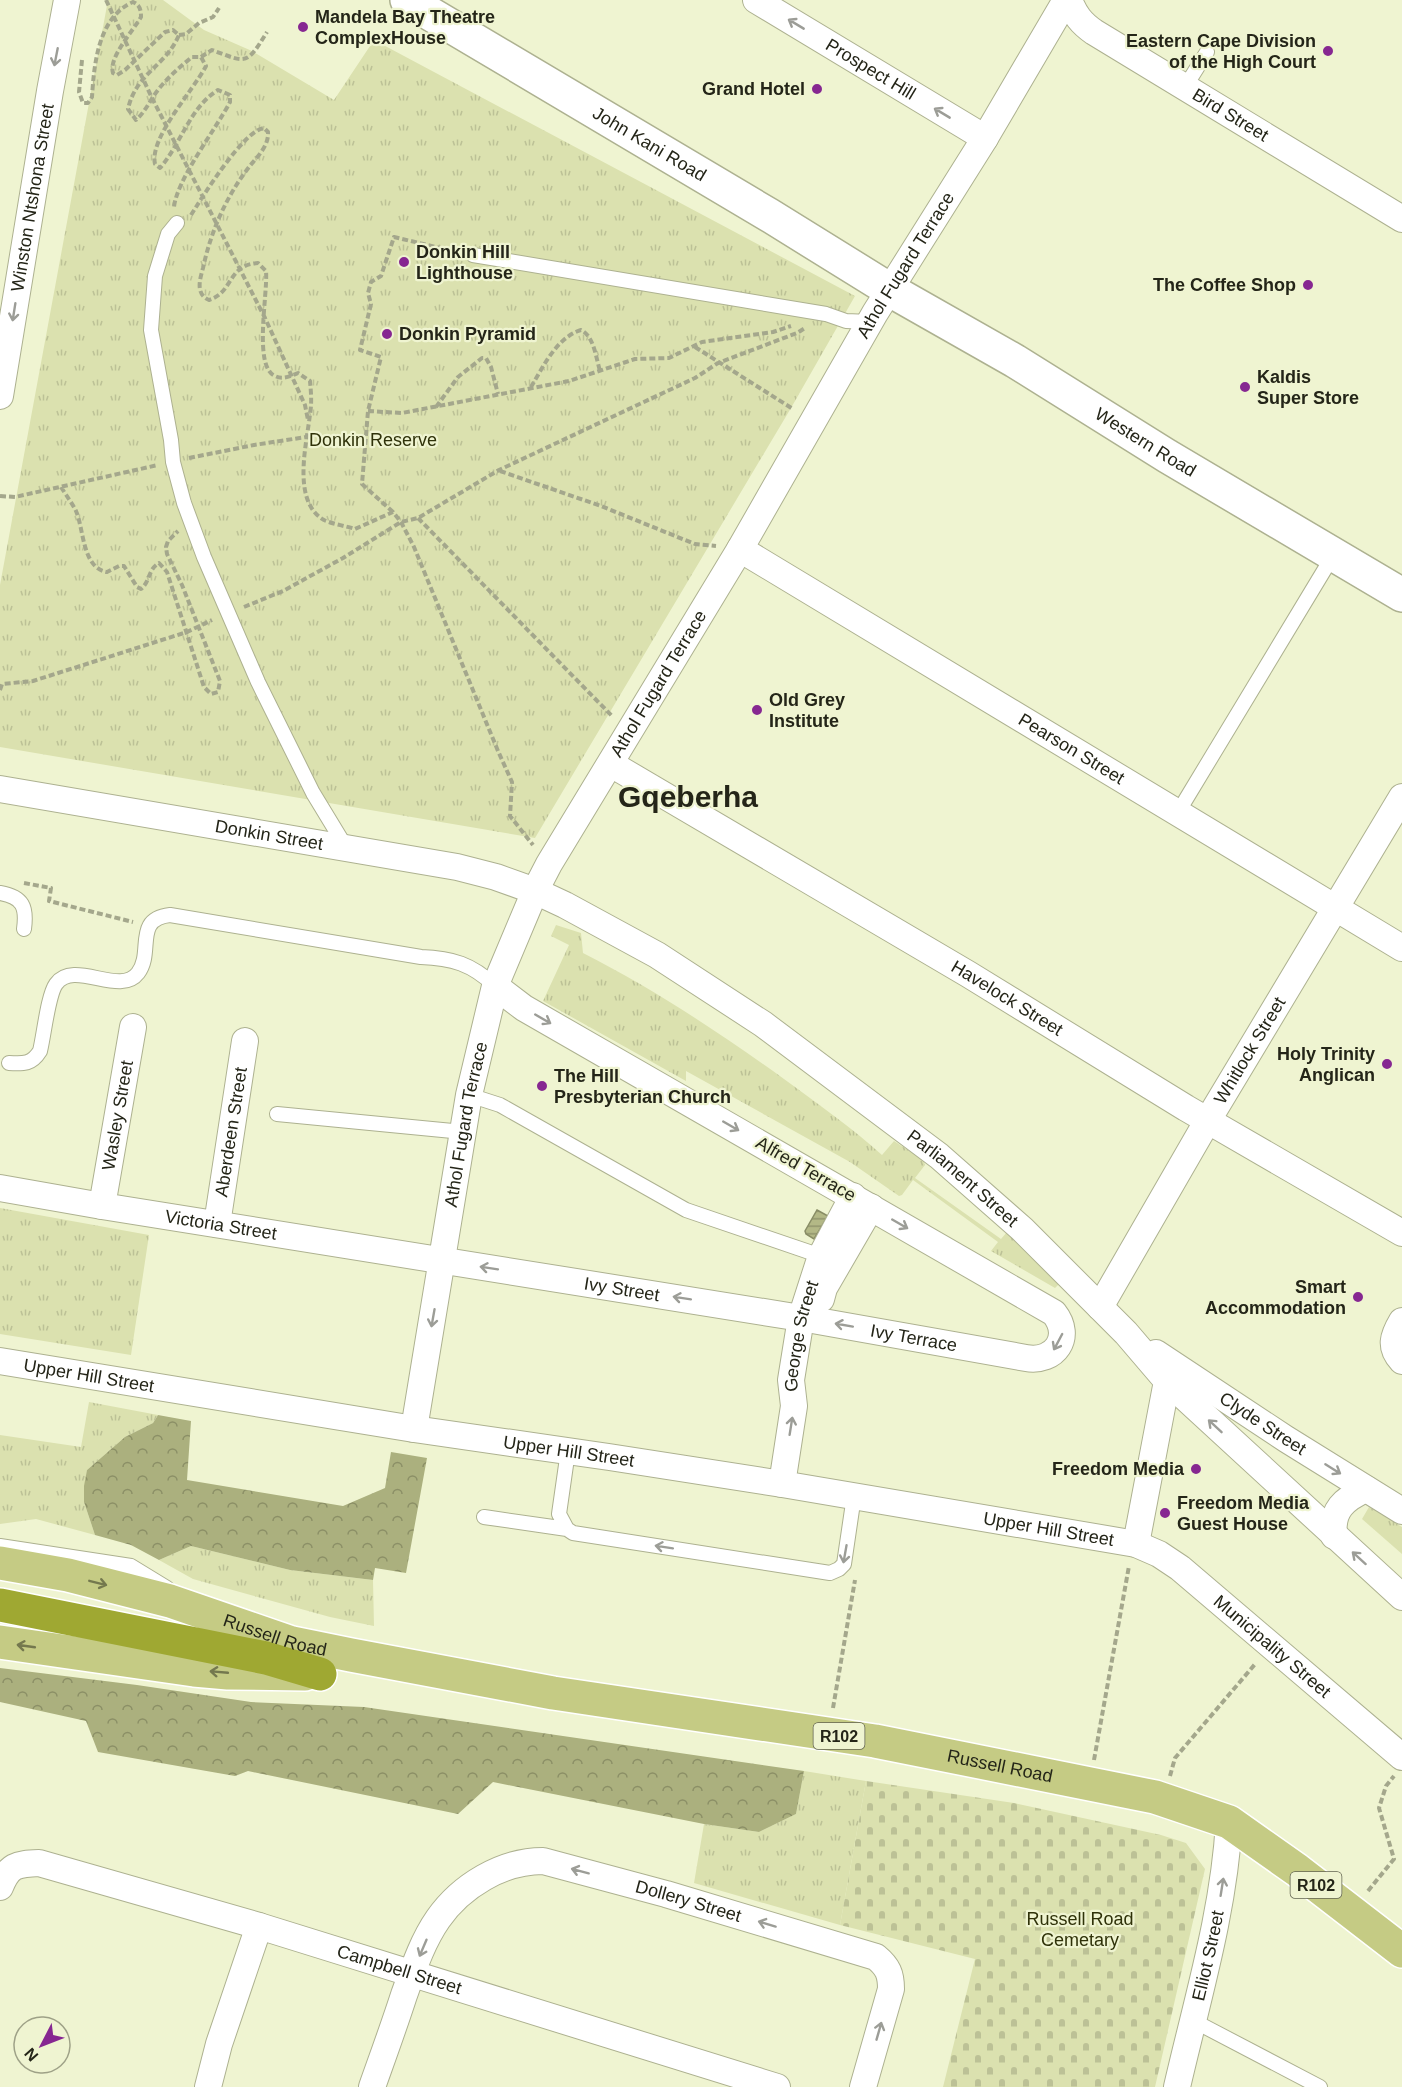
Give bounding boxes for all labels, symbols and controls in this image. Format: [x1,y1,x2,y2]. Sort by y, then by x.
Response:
place label: Mandela Bay Theatre ComplexHouse [315,7,495,48]
one-way arrow [788,18,805,30]
marker: Mandela Bay Theatre ComplexHouse [296,20,310,34]
place label: Eastern Cape Division of the High Court [1126,31,1316,72]
street label: Prospect Hill [822,35,919,104]
marker: Eastern Cape Division of the High Court [1321,44,1335,58]
one-way arrow [50,47,61,67]
place label: Grand Hotel [702,79,805,99]
marker: Grand Hotel [810,82,824,96]
street label: Bird Street [1189,84,1272,146]
street label: Winston Ntshona Street [7,102,58,293]
street label: John Kani Road [589,103,710,185]
one-way arrow [934,107,951,119]
street label: Athol Fugard Terrace [853,189,958,342]
place label: Donkin Hill Lighthouse [416,242,513,283]
marker: Donkin Hill Lighthouse [397,255,411,269]
place label: The Coffee Shop [1153,275,1296,295]
marker: The Coffee Shop [1301,278,1315,292]
one-way arrow [8,302,19,321]
place label: Donkin Pyramid [399,324,536,344]
marker: Donkin Pyramid [380,327,394,341]
place label: Kaldis Super Store [1257,367,1359,408]
marker: Kaldis Super Store [1238,380,1252,394]
street label: Western Road [1091,404,1200,481]
park label: Donkin Reserve [309,430,437,450]
street label: Athol Fugard Terrace [606,607,710,761]
place label: Old Grey Institute [769,690,845,731]
marker: Old Grey Institute [750,703,764,717]
street label: Pearson Street [1015,709,1128,788]
district label: Gqeberha [618,780,758,813]
street label: Donkin Street [214,816,325,854]
street label: Havelock Street [948,956,1066,1040]
street label: Whitlock Street [1210,993,1289,1108]
one-way arrow [534,1013,551,1025]
street label: Athol Fugard Terrace [441,1040,491,1209]
place label: Holy Trinity Anglican [1277,1044,1375,1085]
marker: Holy Trinity Anglican [1380,1057,1394,1071]
street label: Wasley Street [98,1059,137,1172]
street label: Aberdeen Street [211,1066,251,1198]
place label: The Hill Presbyterian Church [554,1066,731,1107]
marker: The Hill Presbyterian Church [535,1079,549,1093]
one-way arrow [722,1121,739,1133]
street label: Parliament Street [903,1126,1022,1231]
street label: Alfred Terrace [753,1132,859,1206]
street label: Victoria Street [164,1206,278,1244]
one-way arrow [891,1218,908,1230]
one-way arrow [480,1262,499,1273]
street label: Ivy Street [583,1273,661,1305]
place label: Smart Accommodation [1205,1277,1346,1318]
street label: George Street [781,1278,822,1393]
marker: Smart Accommodation [1351,1290,1365,1304]
one-way arrow [672,1293,692,1304]
one-way arrow [427,1308,438,1327]
one-way arrow [835,1320,855,1331]
street label: Ivy Terrace [869,1321,959,1356]
one-way arrow [1052,1333,1064,1350]
street label: Upper Hill Street [22,1355,156,1396]
street label: Clyde Street [1216,1388,1310,1459]
one-way arrow [786,1417,797,1436]
one-way arrow [1208,1419,1223,1433]
street label: Upper Hill Street [502,1432,636,1471]
place label: Freedom Media [1052,1459,1185,1479]
marker: Freedom Media [1189,1462,1203,1476]
one-way arrow [1324,1463,1341,1475]
place label: Freedom Media Guest House [1177,1493,1310,1534]
marker: Freedom Media Guest House [1158,1506,1172,1520]
street label: Upper Hill Street [982,1508,1115,1550]
one-way arrow [654,1541,674,1552]
one-way arrow [839,1544,850,1563]
one-way arrow [1351,1551,1366,1565]
one-way arrow [89,1578,108,1590]
street label: Municipality Street [1210,1591,1335,1702]
street label: Russell Road [221,1610,328,1660]
one-way arrow [17,1640,37,1651]
one-way arrow [210,1666,230,1677]
road number: R102 [814,1723,864,1749]
street label: Russell Road [945,1746,1054,1786]
one-way arrow [571,1864,590,1876]
road number: R102 [1290,1872,1342,1898]
street label: Dollery Street [633,1876,744,1926]
one-way arrow [1217,1877,1228,1897]
park label: Russell Road Cemetary [1026,1909,1134,1950]
street label: Elliot Street [1188,1909,1228,2003]
one-way arrow [758,1918,777,1929]
one-way arrow [417,1938,428,1956]
street label: Campbell Street [335,1941,464,1998]
north arrow [12,2015,72,2075]
one-way arrow [874,2022,885,2041]
text: N [21,2045,41,2065]

